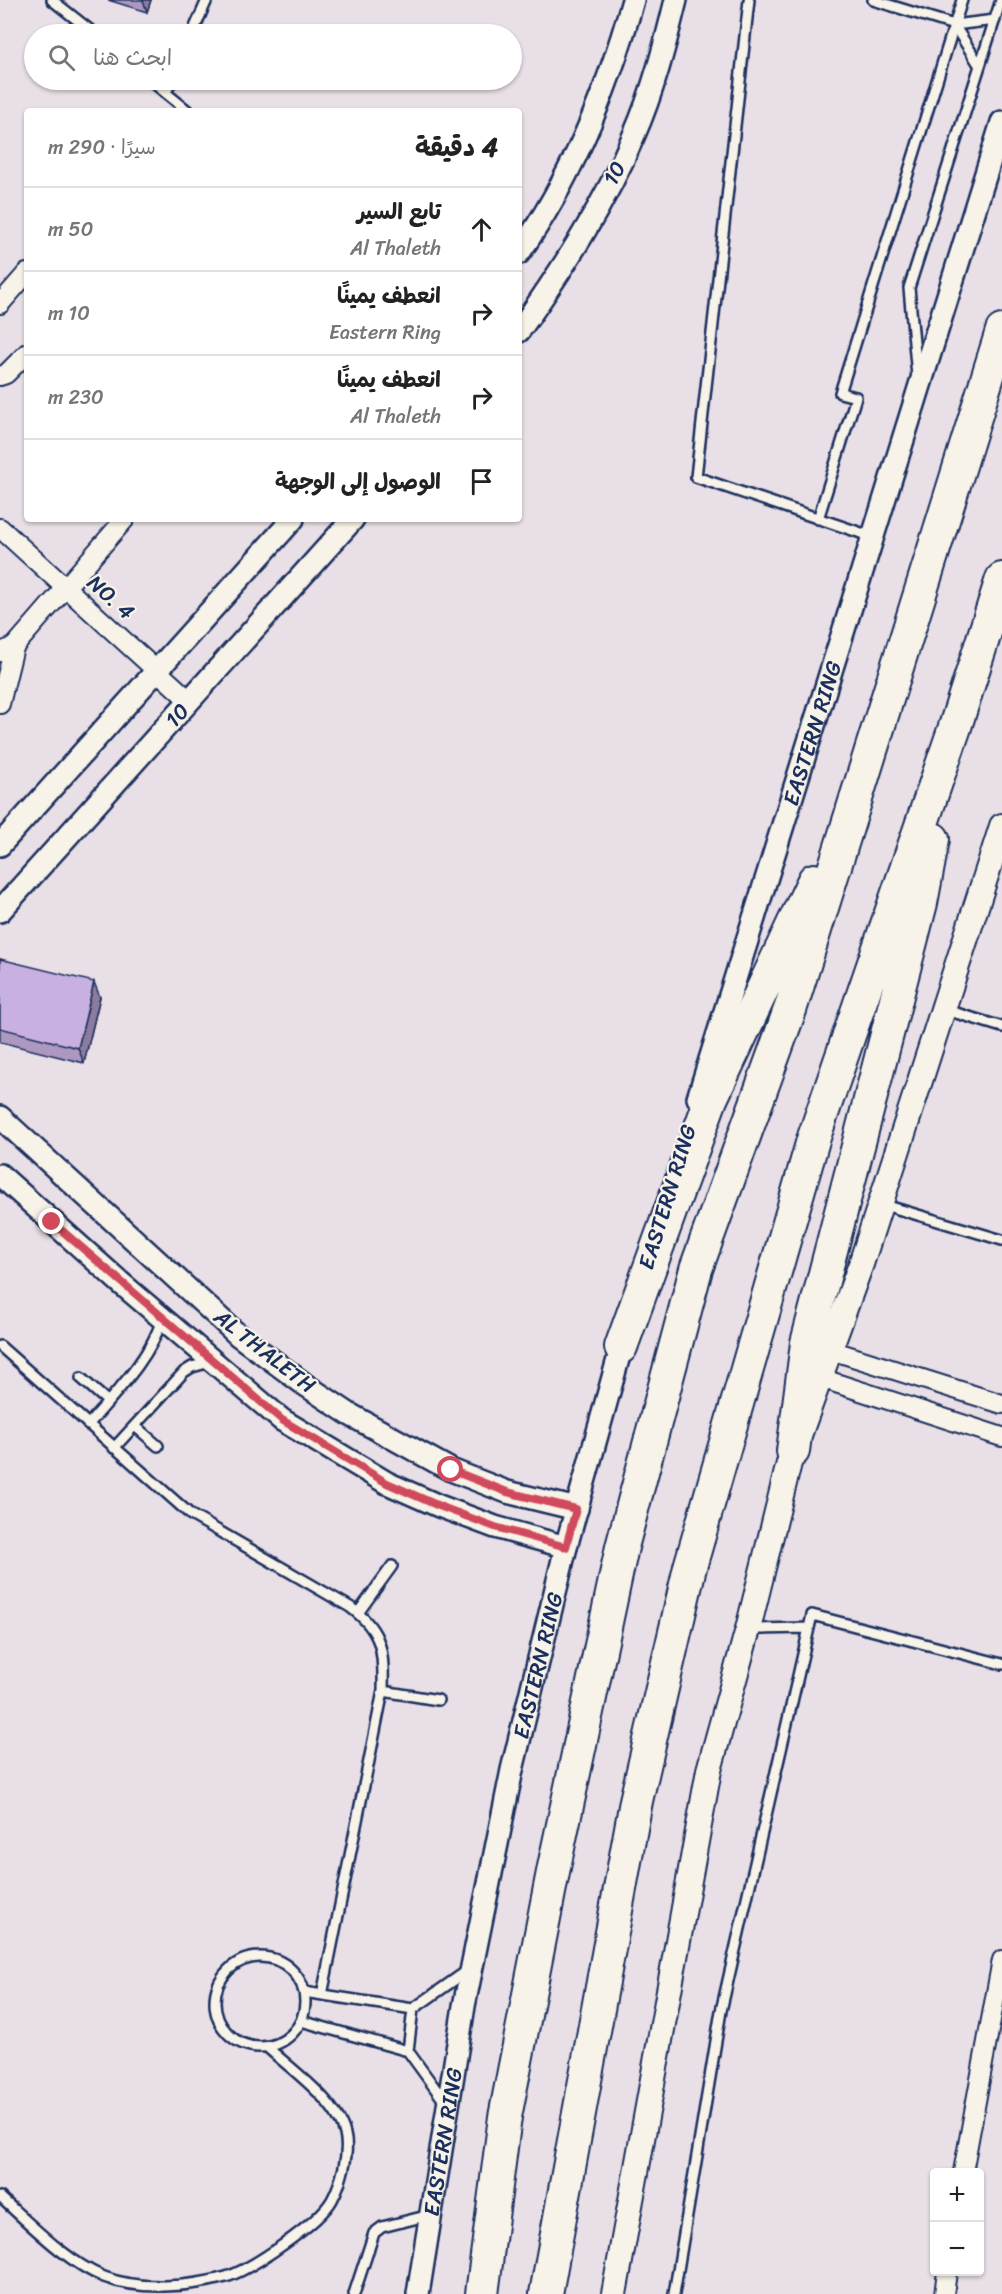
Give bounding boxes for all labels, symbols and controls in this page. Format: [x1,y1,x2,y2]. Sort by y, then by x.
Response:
search box [24,24,522,90]
text: ابحث هنا [93,38,172,77]
icon: search [45,41,78,74]
text: 4 دقيقة [415,124,498,170]
text: سيرًا · 290 m [48,130,156,165]
street label: 10 [591,154,637,192]
text: تابع السير [357,192,441,231]
text: 50 m [48,212,93,247]
icon: ahead [465,213,498,246]
text: Al Thaleth [350,231,441,266]
text: انعطف يمينًا [337,276,441,315]
text: 10 m [48,296,90,331]
icon: right [465,297,498,330]
text: Eastern Ring [329,315,441,350]
text: انعطف يمينًا [337,360,441,399]
text: 230 m [48,380,104,415]
icon: right [465,381,498,414]
text: Al Thaleth [350,399,441,434]
text: الوصول إلى الوجهة [275,462,441,501]
icon: arrive [465,465,498,498]
street label: NO. 4 [78,564,144,630]
street label: EASTERN RING [771,656,853,811]
street label: 10 [155,693,199,737]
street label: EASTERN RING [626,1120,708,1274]
route end [38,1208,64,1234]
street label: AL THALETH [204,1298,325,1404]
route start [437,1456,463,1482]
street label: EASTERN RING [501,1588,574,1743]
street label: EASTERN RING [411,2065,473,2219]
map controls [930,2168,984,2276]
button: + [930,2168,984,2222]
button: − [930,2222,984,2276]

